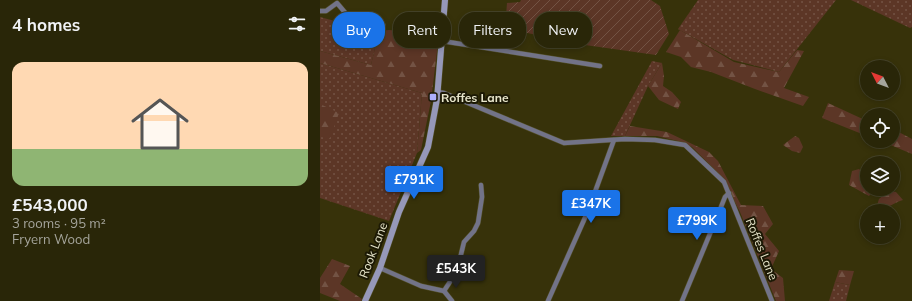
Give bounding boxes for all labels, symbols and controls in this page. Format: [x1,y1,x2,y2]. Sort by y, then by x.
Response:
chip: Buy [332,12,385,48]
chip: Rent [393,12,451,48]
chip: Filters [459,12,526,48]
chip: New [534,12,592,48]
icon: filters [286,13,308,35]
text: 4 homes [12,14,80,35]
north arrow [860,60,900,100]
map controls [860,60,900,244]
icon: home [124,88,196,160]
place label: Roffes Lane [441,90,509,105]
marker: Roffes Lane [428,92,438,102]
button: locate [860,108,900,148]
button: layers [860,156,900,196]
pin: £791K [386,166,442,200]
text: £791K [394,171,434,187]
pin: £347K [563,190,619,224]
text: £543,000 [12,194,88,215]
text: £347K [571,195,611,211]
button: + [860,204,900,244]
pin: £799K [669,207,725,241]
text: £799K [677,212,717,228]
text: 3 rooms · 95 m² [12,215,106,231]
street label: Roffes Lane [743,216,781,282]
street label: Rook Lane [356,220,390,280]
text: Fryern Wood [12,231,90,247]
pin: £543K [428,255,484,289]
text: £543K [436,260,476,276]

